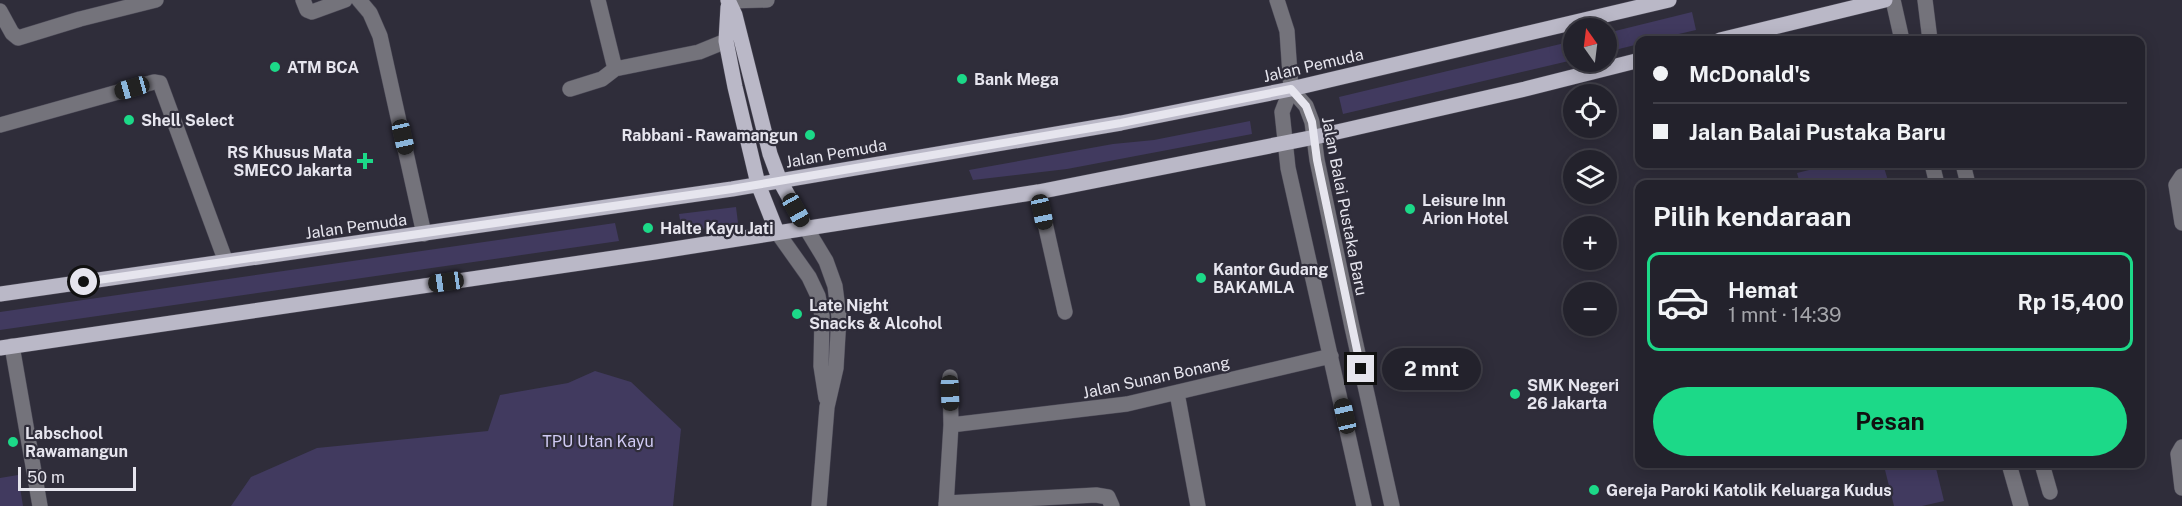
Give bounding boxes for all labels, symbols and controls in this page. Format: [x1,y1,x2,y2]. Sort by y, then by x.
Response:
north arrow [1563,18,1617,72]
map controls [1563,18,1617,336]
street label: Jalan Pemuda [1261,45,1365,86]
place label: ATM BCA [287,58,359,77]
marker: ATM BCA [268,60,282,74]
text: McDonald's [1689,61,1810,87]
place label: Bank Mega [974,70,1059,89]
marker: Bank Mega [955,72,969,86]
car [112,74,152,102]
button: locate [1563,84,1617,138]
place label: Shell Select [141,111,234,130]
marker: Shell Select [122,113,136,127]
street label: Jalan Balai Pustaka Baru [1318,115,1371,297]
car [390,117,416,157]
text: Jalan Balai Pustaka Baru [1689,119,1946,145]
place label: Rabbani - Rawamangun [621,126,798,145]
marker: Rabbani - Rawamangun [803,128,817,142]
street label: Jalan Pemuda [784,135,888,172]
place label: RS Khusus Mata SMECO Jakarta [227,143,352,180]
button: layers [1563,150,1617,204]
marker: RS Khusus Mata SMECO Jakarta [356,152,374,170]
car [779,190,813,230]
place label: Leisure Inn Arion Hotel [1422,191,1509,228]
car [1029,193,1055,231]
text: Pilih kendaraan [1653,200,1852,232]
marker: Leisure Inn Arion Hotel [1403,202,1417,216]
street label: Jalan Pemuda [304,210,408,243]
button: + [1563,216,1617,270]
place label: Halte Kayu Jati [660,219,774,238]
marker: Halte Kayu Jati [641,221,655,235]
place label: Kantor Gudang BAKAMLA [1213,260,1328,297]
route start [70,268,97,295]
car [427,271,465,293]
marker: Kantor Gudang BAKAMLA [1194,271,1208,285]
icon: car [1656,275,1710,329]
text: Hemat [1728,277,1798,303]
button: − [1563,282,1617,336]
text: Rp 15,400 [2017,289,2124,315]
place label: Late Night Snacks & Alcohol [809,296,943,333]
text: 1 mnt · 14:39 [1728,303,1842,327]
marker: Late Night Snacks & Alcohol [790,307,804,321]
callout: 2 mnt [1382,348,1481,390]
street label: Jalan Sunan Bonang [1081,353,1232,402]
route end [1347,355,1374,382]
text: 2 mnt [1404,357,1459,381]
car [940,375,960,411]
place label: SMK Negeri 26 Jakarta [1527,376,1619,413]
marker: SMK Negeri 26 Jakarta [1508,387,1522,401]
button: Pesan [1653,387,2127,456]
car [1332,396,1358,436]
place label: Labschool Rawamangun [25,424,128,461]
park label: TPU Utan Kayu [542,432,654,451]
marker: Labschool Rawamangun [6,435,20,449]
scale bar [18,464,136,492]
text: 50 m [27,468,65,487]
place label: Gereja Paroki Katolik Keluarga Kudus [1606,481,1892,500]
marker: Gereja Paroki Katolik Keluarga Kudus [1587,483,1601,497]

